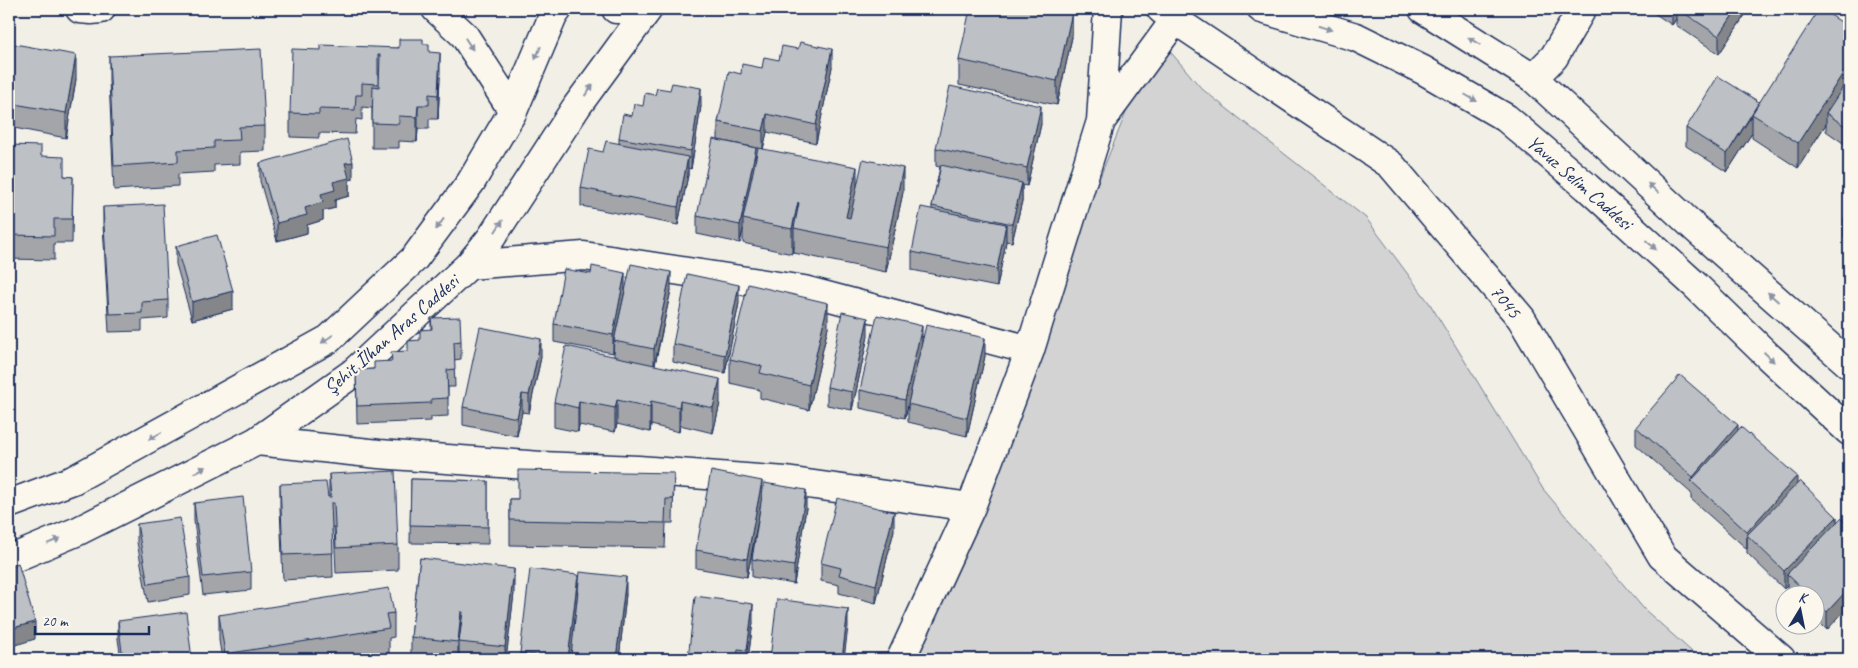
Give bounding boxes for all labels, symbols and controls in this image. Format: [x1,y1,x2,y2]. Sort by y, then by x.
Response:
one-way arrow [1318,24,1333,32]
one-way arrow [1467,36,1481,46]
one-way arrow [465,37,474,51]
one-way arrow [533,46,541,60]
one-way arrow [584,83,594,97]
one-way arrow [1465,93,1478,102]
street label: Yavuz Selim Caddesi [1522,130,1639,237]
one-way arrow [1646,183,1659,194]
one-way arrow [435,217,445,231]
one-way arrow [495,219,504,232]
one-way arrow [1644,239,1656,251]
street label: Şehit İlhan Aras Caddesi [319,267,466,400]
street label: 7045 [1485,279,1527,324]
one-way arrow [1768,291,1780,303]
one-way arrow [320,334,334,344]
one-way arrow [1762,351,1774,363]
one-way arrow [148,431,161,440]
one-way arrow [193,466,207,474]
one-way arrow [47,536,61,544]
north arrow [1776,586,1826,636]
text: K [1797,589,1810,607]
scale bar [35,603,149,635]
text: 20 m [42,612,69,631]

